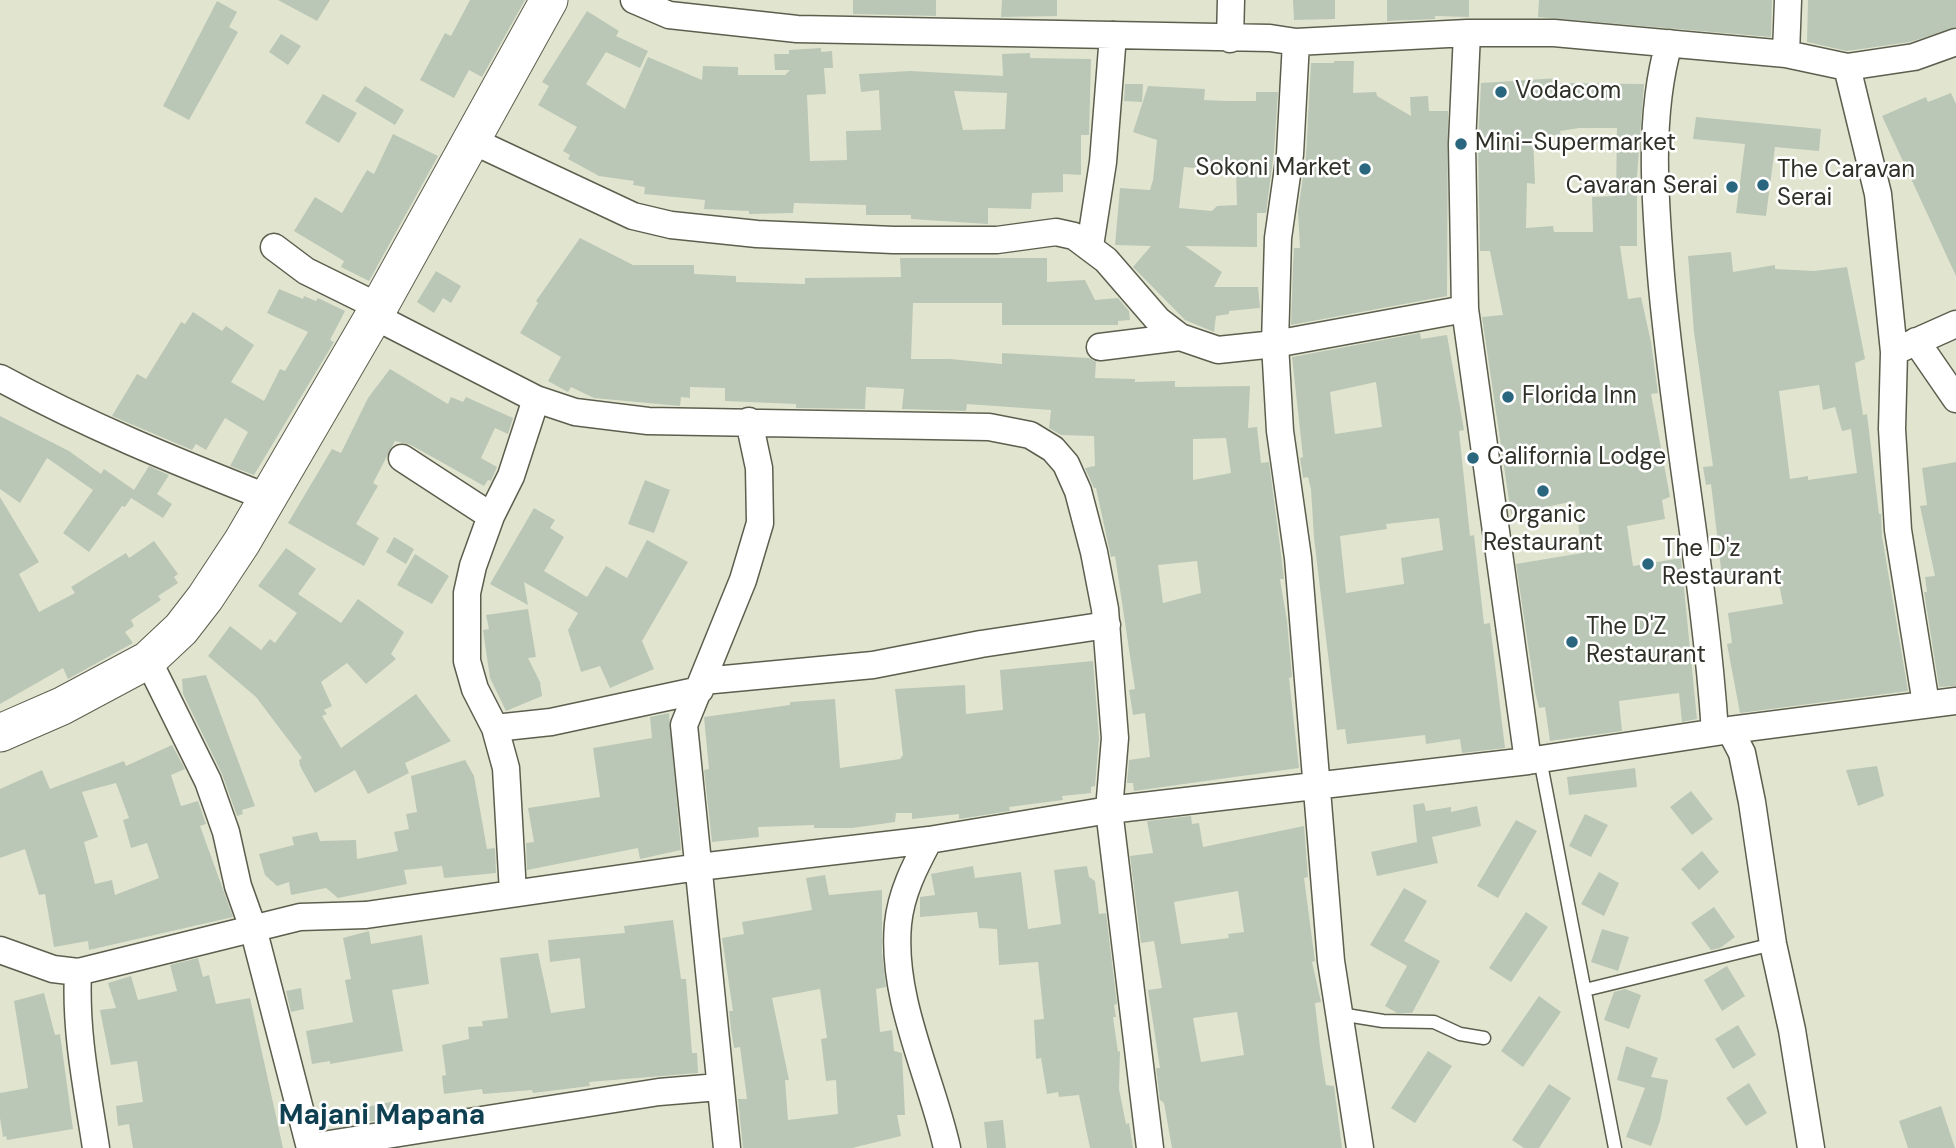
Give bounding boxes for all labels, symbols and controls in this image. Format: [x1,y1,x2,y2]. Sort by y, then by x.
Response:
place label: Vodacom [1515,78,1621,106]
marker: Vodacom [1493,84,1509,100]
place label: Mini-Supermarket [1475,130,1676,158]
marker: Mini-Supermarket [1453,136,1469,152]
place label: Sokoni Market [1195,155,1351,183]
place label: The Caravan Serai [1777,157,1915,213]
marker: Sokoni Market [1357,161,1373,177]
place label: Cavaran Serai [1566,173,1718,201]
marker: The Caravan Serai [1755,177,1771,193]
marker: Cavaran Serai [1724,179,1740,195]
place label: Florida Inn [1522,383,1637,411]
marker: Florida Inn [1500,389,1516,405]
place label: California Lodge [1487,444,1666,472]
marker: California Lodge [1465,450,1481,466]
marker: Organic Restaurant [1535,483,1551,499]
place label: Organic Restaurant [1483,502,1603,558]
place label: The D'z Restaurant [1662,536,1782,592]
marker: The D'z Restaurant [1640,556,1656,572]
place label: The D'Z Restaurant [1586,614,1706,670]
marker: The D'Z Restaurant [1564,634,1580,650]
district label: Majani Mapana [279,1100,485,1134]

